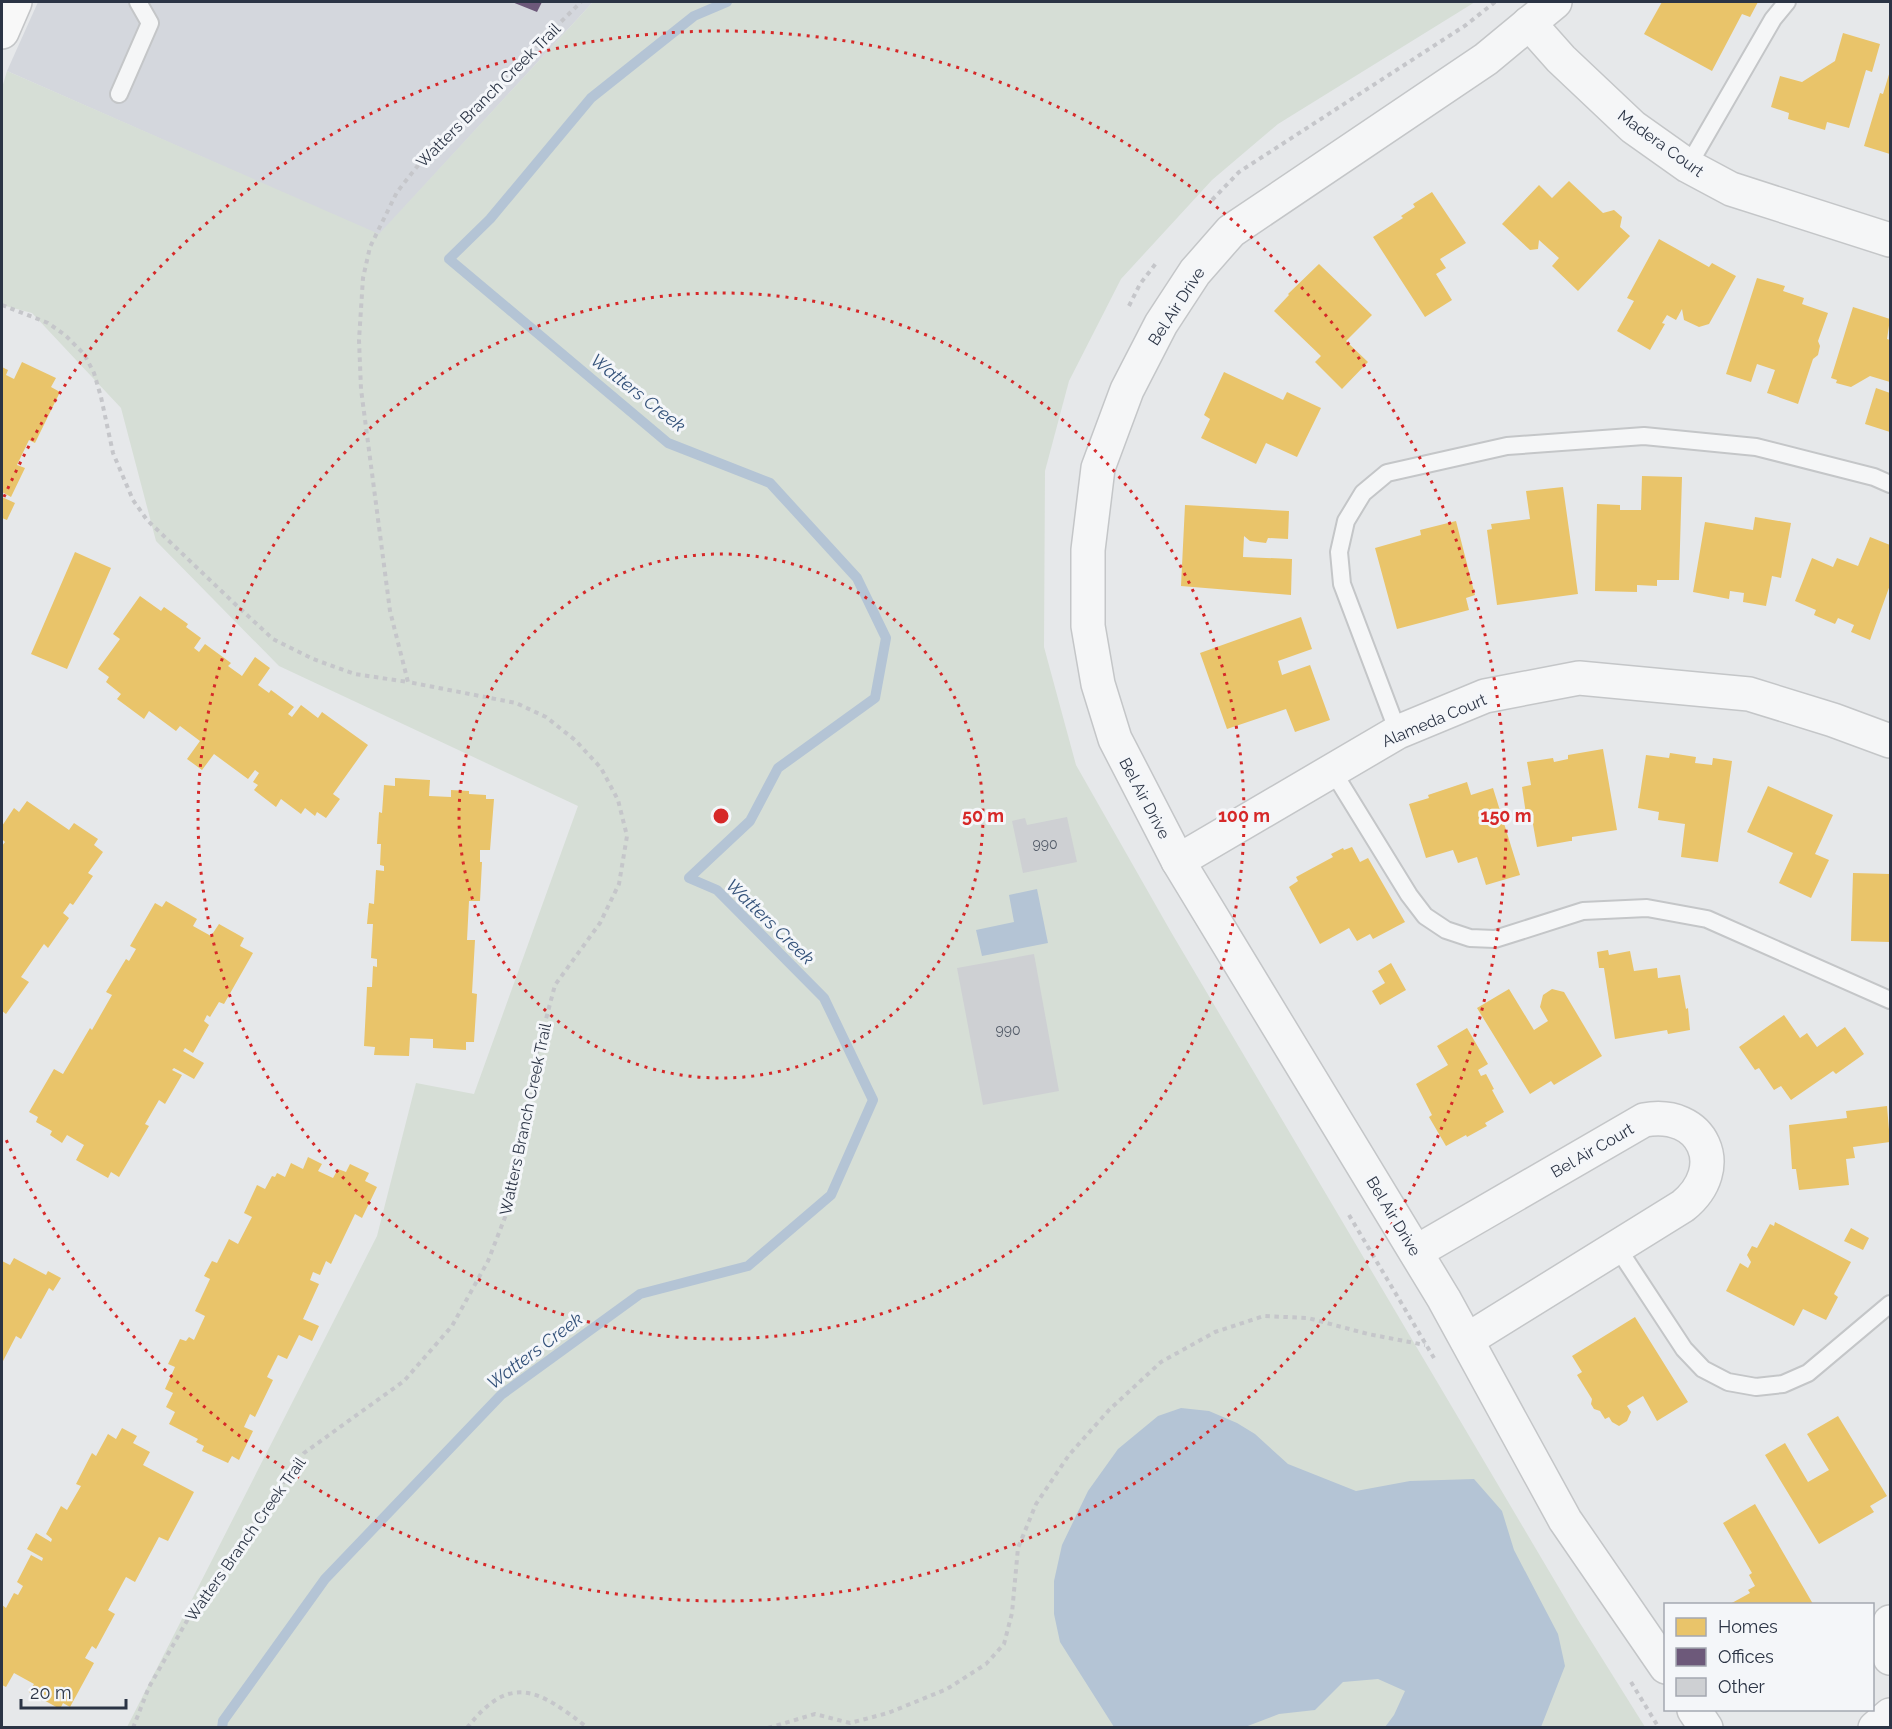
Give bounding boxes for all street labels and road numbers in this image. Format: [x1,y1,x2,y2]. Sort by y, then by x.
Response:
street label: Watters Branch Creek Trail [412,19,565,171]
street label: Madera Court [1614,106,1708,181]
street label: Bel Air Drive [1144,264,1209,349]
street label: Alameda Court [1379,690,1490,751]
street label: Bel Air Drive [1115,754,1174,842]
street label: Watters Branch Creek Trail [496,1021,555,1217]
street label: Bel Air Court [1548,1119,1637,1182]
street label: Bel Air Drive [1362,1173,1425,1259]
street label: Watters Branch Creek Trail [181,1453,310,1625]

